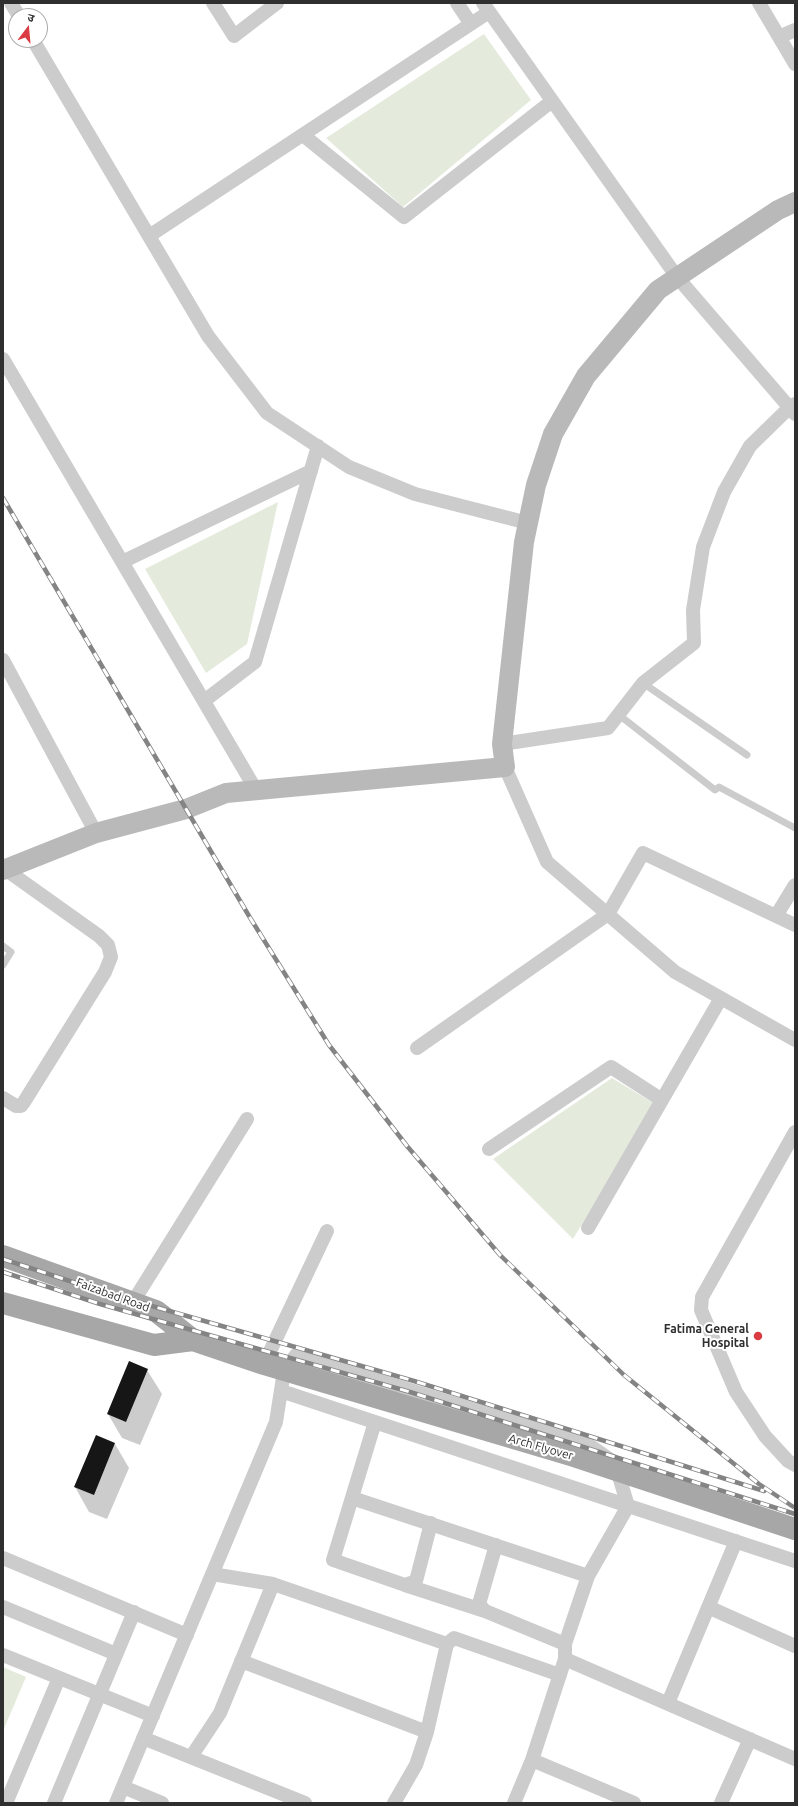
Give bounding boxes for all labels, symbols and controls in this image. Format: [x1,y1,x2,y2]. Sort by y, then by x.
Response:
north arrow [8,8,48,48]
text: उ [26,11,36,24]
street label: Faizabad Road [74,1275,152,1315]
place label: Fatima General Hospital [664,1322,749,1350]
marker: Fatima General Hospital [752,1330,764,1342]
street label: Arch Flyover [507,1431,575,1463]

